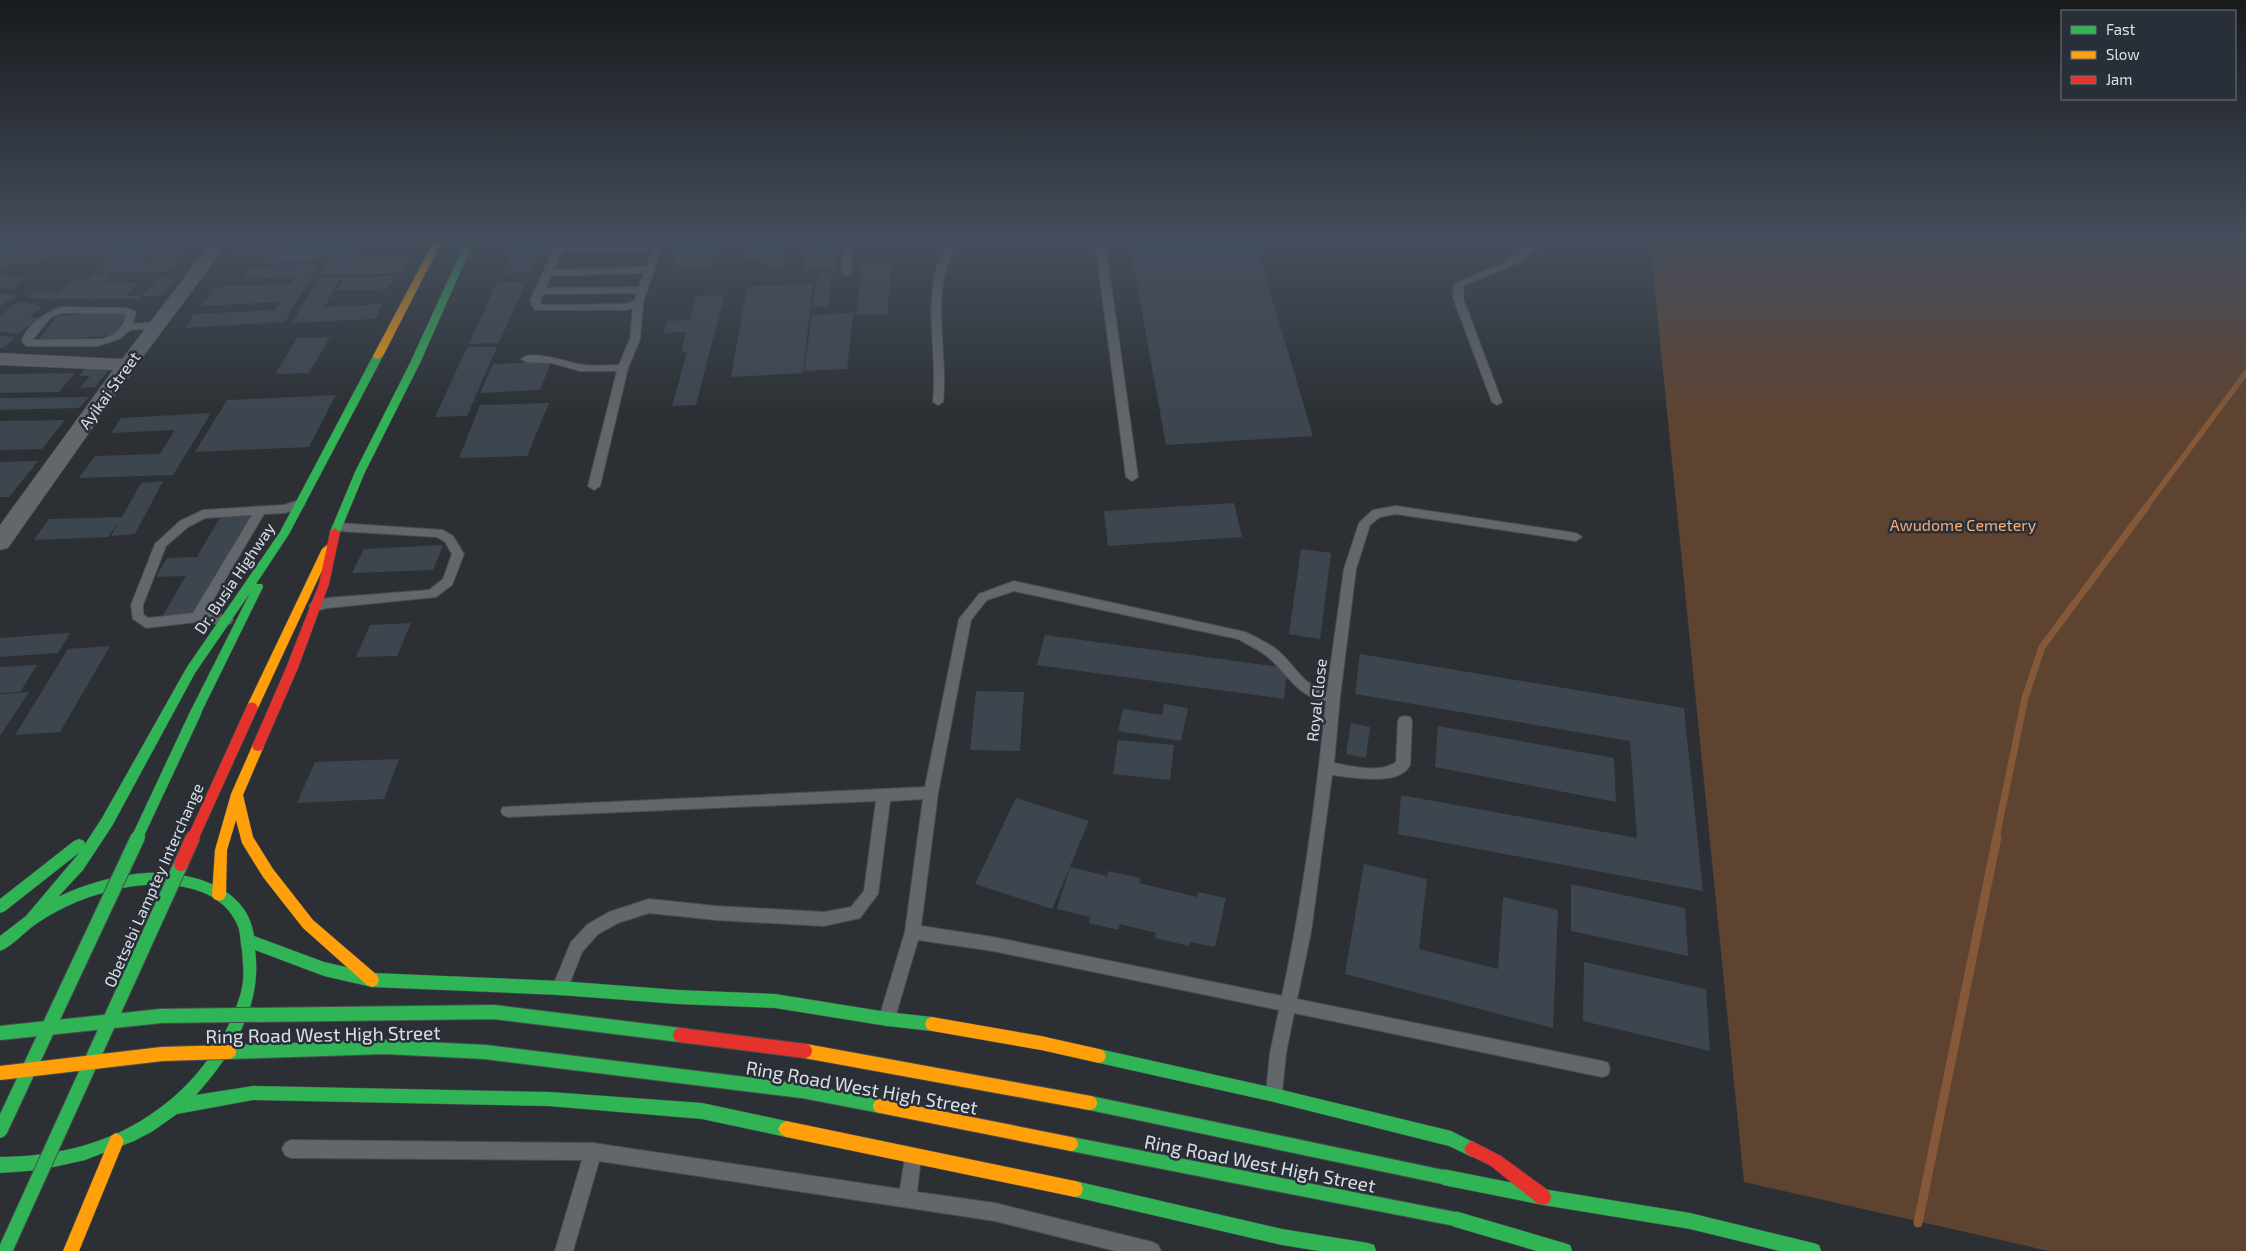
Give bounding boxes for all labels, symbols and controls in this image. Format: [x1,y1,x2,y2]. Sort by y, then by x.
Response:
legend [2061,10,2236,100]
text: Fast [2106,20,2136,38]
text: Slow [2106,45,2140,63]
text: Jam [2106,70,2132,88]
street label: Ayikai Street [75,348,143,432]
park label: Awudome Cemetery [1890,515,2037,534]
street label: Dr. Busia Highway [190,518,279,637]
street label: Royal Close [1302,657,1330,743]
street label: Obetsebi Lamptey Interchange [99,780,207,990]
street label: Ring Road West High Street [205,1020,441,1048]
street label: Ring Road West High Street [744,1055,980,1119]
street label: Ring Road West High Street [1142,1129,1378,1197]

